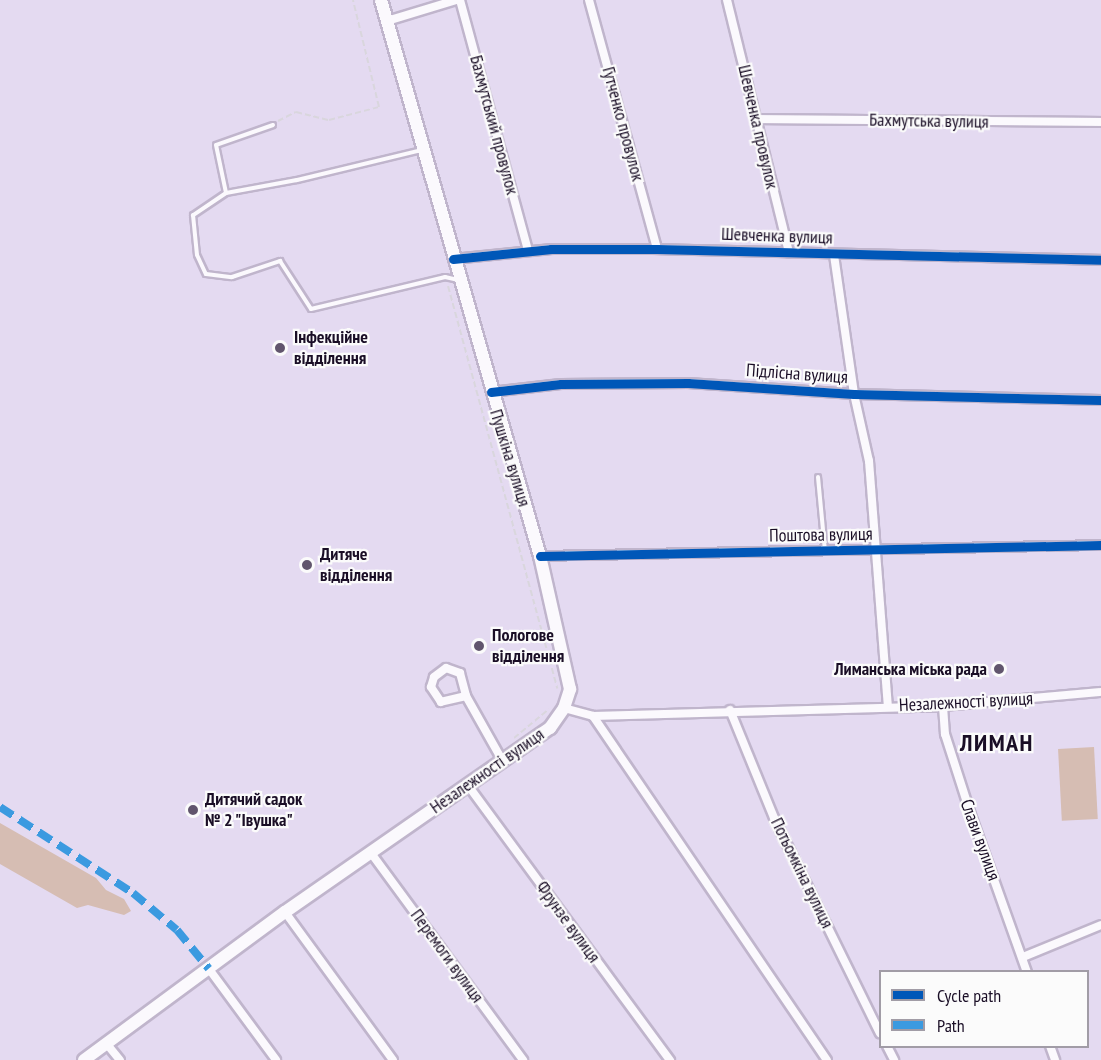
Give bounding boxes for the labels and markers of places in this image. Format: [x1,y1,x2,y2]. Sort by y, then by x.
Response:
place label: Інфекційне відділення [294,327,368,370]
marker: Інфекційне відділення [271,339,289,357]
place label: Дитяче відділення [320,544,392,586]
marker: Дитяче відділення [298,556,316,574]
place label: Пологове відділення [492,625,564,668]
marker: Пологове відділення [470,637,488,655]
place label: Лиманська міська рада [834,658,987,680]
marker: Лиманська міська рада [992,662,1006,676]
place label: Дитячий садок № 2 "Івушка" [205,789,302,832]
marker: Дитячий садок № 2 "Івушка" [186,803,200,817]

